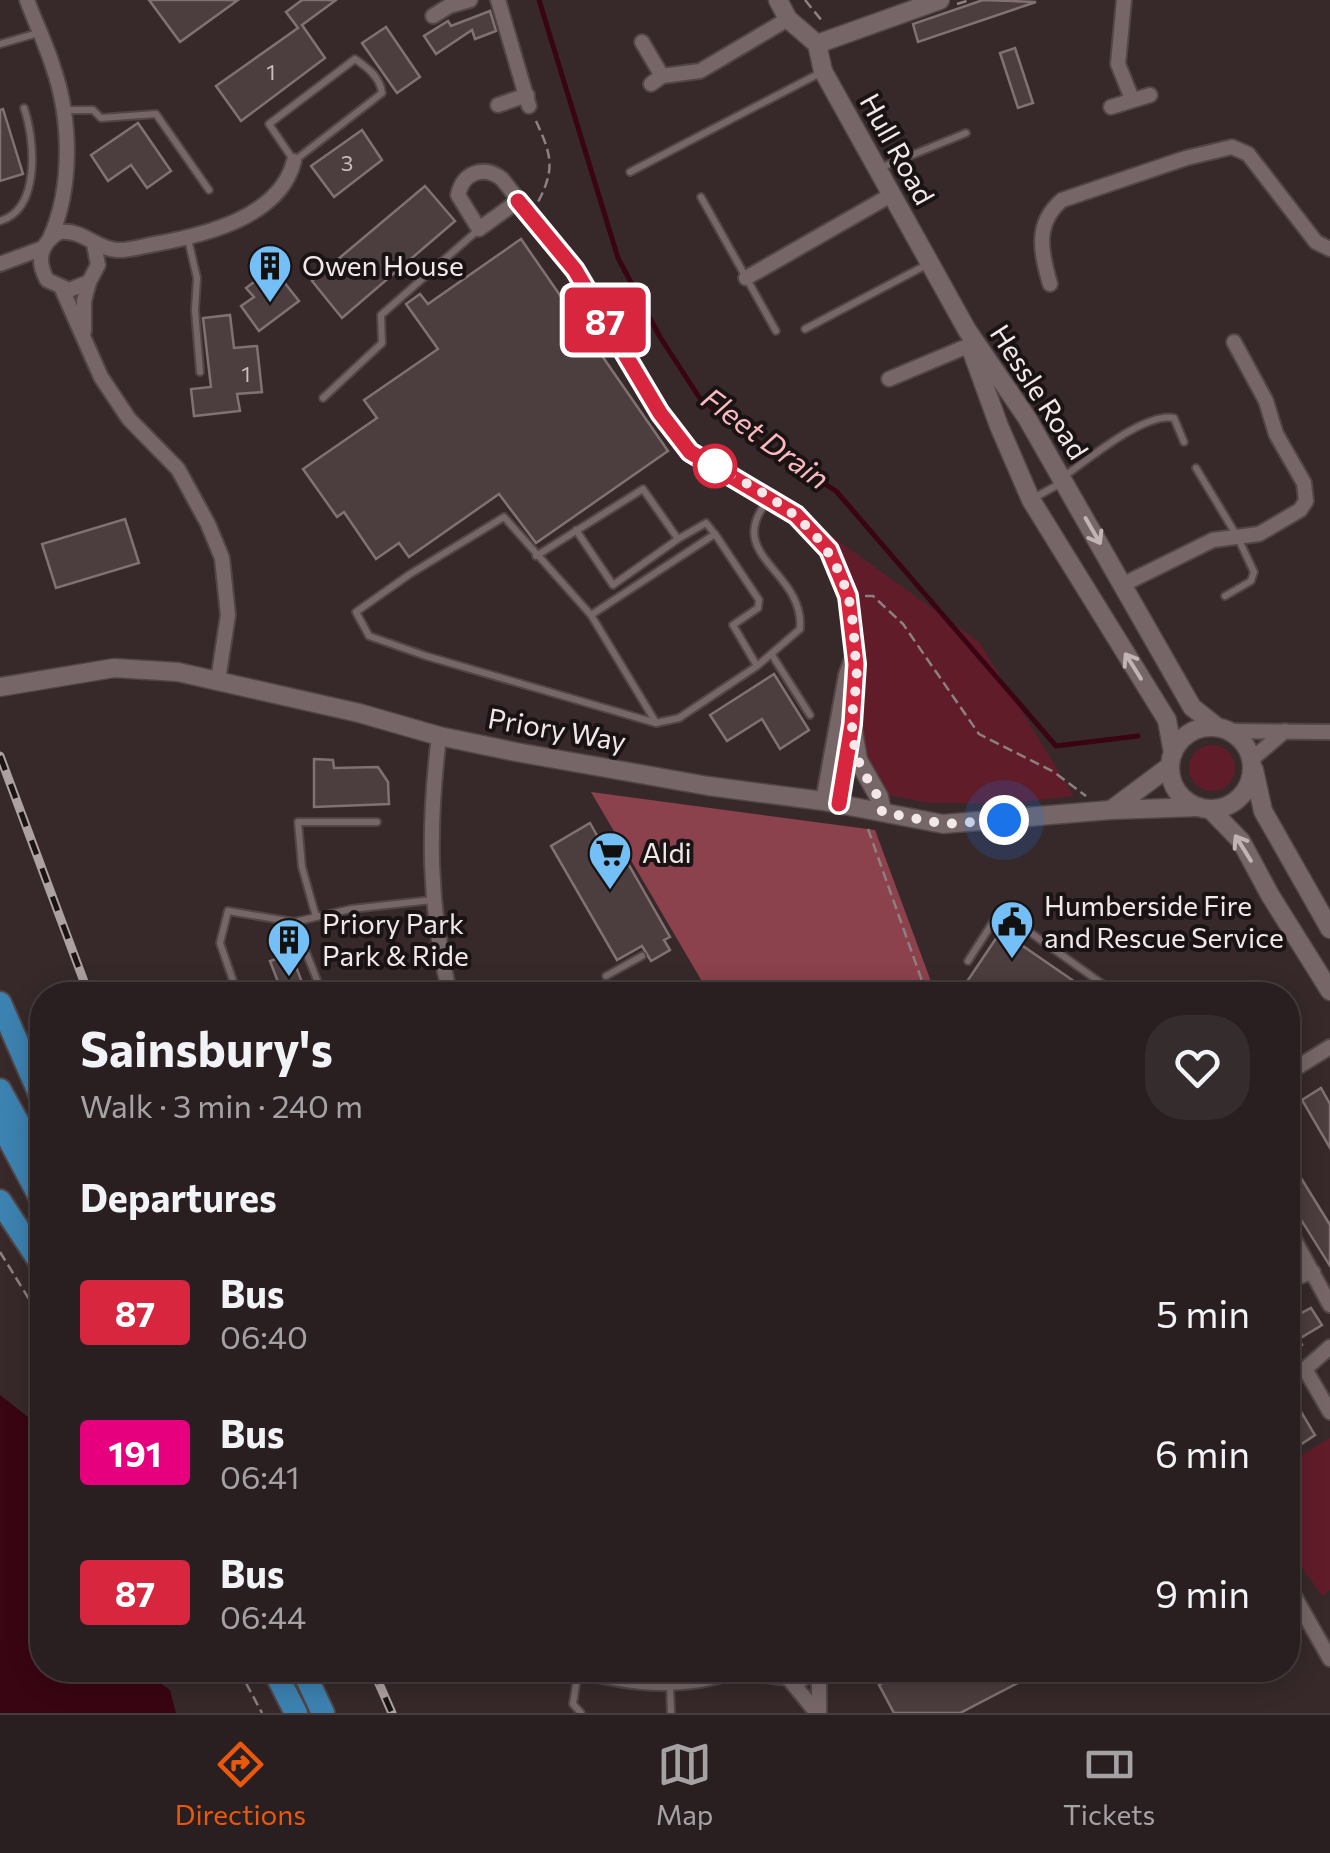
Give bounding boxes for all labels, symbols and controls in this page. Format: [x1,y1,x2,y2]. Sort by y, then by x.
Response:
house number: 1 [266,58,276,85]
street label: Hull Road [854,87,942,210]
house number: 3 [341,149,353,176]
building icon: Owen House [247,243,293,304]
place label: Owen House [302,248,464,282]
line badge: 87 [560,288,650,352]
text: 87 [585,299,625,342]
street label: Hessle Road [984,318,1096,465]
house number: 1 [241,360,251,387]
water label: Fleet Drain [695,378,837,496]
unlabelled marker [694,445,736,487]
one-way arrow [1083,517,1103,545]
one-way arrow [1123,652,1143,681]
street label: Priory Way [485,700,629,758]
your location [979,795,1029,845]
supermarket icon: Aldi [587,830,633,891]
one-way arrow [1233,834,1253,863]
place label: Aldi [642,835,692,869]
place label: Humberside Fire and Rescue Service [1044,888,1284,954]
public building icon: Humberside Fire and Rescue Service [989,899,1035,960]
place label: Priory Park Park & Ride [322,906,469,972]
building icon: Priory Park Park & Ride [266,917,312,978]
button: heart [1145,1015,1250,1120]
text: Sainsbury's [80,1018,333,1077]
text: Walk · 3 min · 240 m [80,1085,363,1125]
text: Departures [80,1173,277,1220]
text: Bus [220,1269,285,1316]
text: 5 min [1156,1289,1250,1336]
text: 87 [115,1291,155,1334]
text: 06:40 [220,1316,308,1356]
text: Bus [220,1409,285,1456]
text: 6 min [1155,1429,1250,1476]
text: 191 [108,1431,162,1474]
text: 06:41 [220,1456,300,1496]
text: Bus [220,1549,285,1596]
text: 9 min [1155,1569,1250,1616]
text: 87 [115,1571,155,1614]
text: 06:44 [220,1596,306,1636]
tab: Directions [175,1737,306,1831]
tab: Map [656,1737,713,1831]
tab: Tickets [1063,1737,1155,1831]

